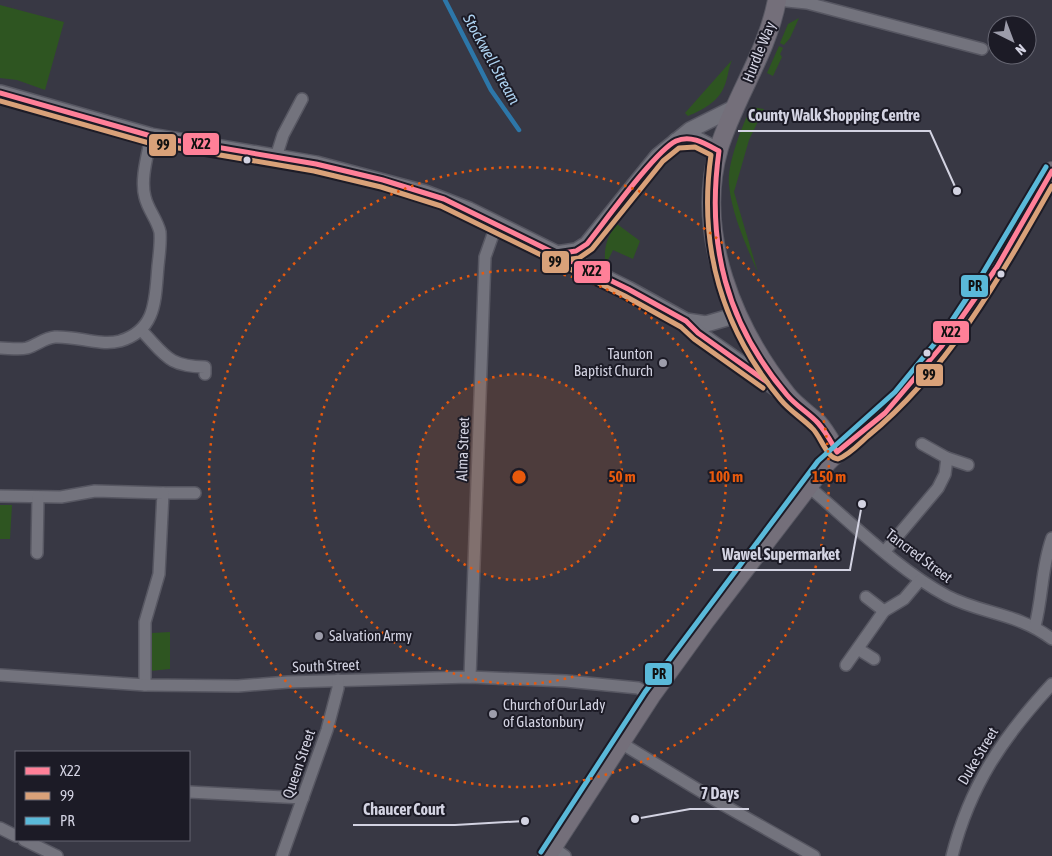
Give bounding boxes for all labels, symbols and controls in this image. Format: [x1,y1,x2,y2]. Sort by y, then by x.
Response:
water label: Stockwell Stream [459,10,524,108]
north arrow [987,15,1037,65]
street label: Hurdle Way [739,19,778,85]
text: N [1012,41,1029,58]
callout: County Walk Shopping Centre [738,100,930,131]
text: County Walk Shopping Centre [748,106,920,124]
line badge: X22 [182,132,220,156]
line badge: 99 [148,133,177,157]
text: X22 [190,136,211,152]
text: 99 [156,137,170,153]
unlabelled marker [242,155,252,165]
line badge: 99 [541,250,570,274]
text: 99 [548,254,562,270]
line badge: X22 [573,260,611,284]
text: X22 [581,263,602,279]
unlabelled marker [996,269,1006,279]
line badge: PR [960,274,989,298]
text: PR [968,278,982,294]
line badge: X22 [932,320,970,344]
text: X22 [940,324,961,340]
place label: Taunton Baptist Church [574,345,653,379]
unlabelled marker [922,348,932,358]
marker: Taunton Baptist Church [657,357,669,369]
line badge: 99 [915,363,944,387]
text: 99 [922,367,936,383]
street label: Alma Street [453,417,472,481]
centre of rings [510,468,528,486]
text: 50 m [609,468,636,485]
text: 100 m [709,468,743,485]
text: 150 m [812,468,846,485]
street label: Tancred Street [883,525,956,586]
callout: Wawel Supermarket [713,539,850,570]
text: Wawel Supermarket [721,545,840,563]
place label: Salvation Army [329,627,412,644]
marker: Salvation Army [313,630,325,642]
street label: South Street [292,656,360,675]
line badge: PR [644,662,673,686]
text: PR [652,666,666,682]
place label: Church of Our Lady of Glastonbury [503,696,605,730]
marker: Church of Our Lady of Glastonbury [487,708,499,720]
street label: Duke Street [954,724,1001,787]
street label: Queen Street [279,727,318,801]
legend [15,751,190,841]
text: X22 [60,762,81,779]
callout: 7 Days [690,778,749,809]
text: 7 Days [701,784,740,802]
text: 99 [60,787,74,804]
callout: Chaucer Court [353,794,455,825]
text: Chaucer Court [363,800,445,818]
text: PR [60,812,75,829]

